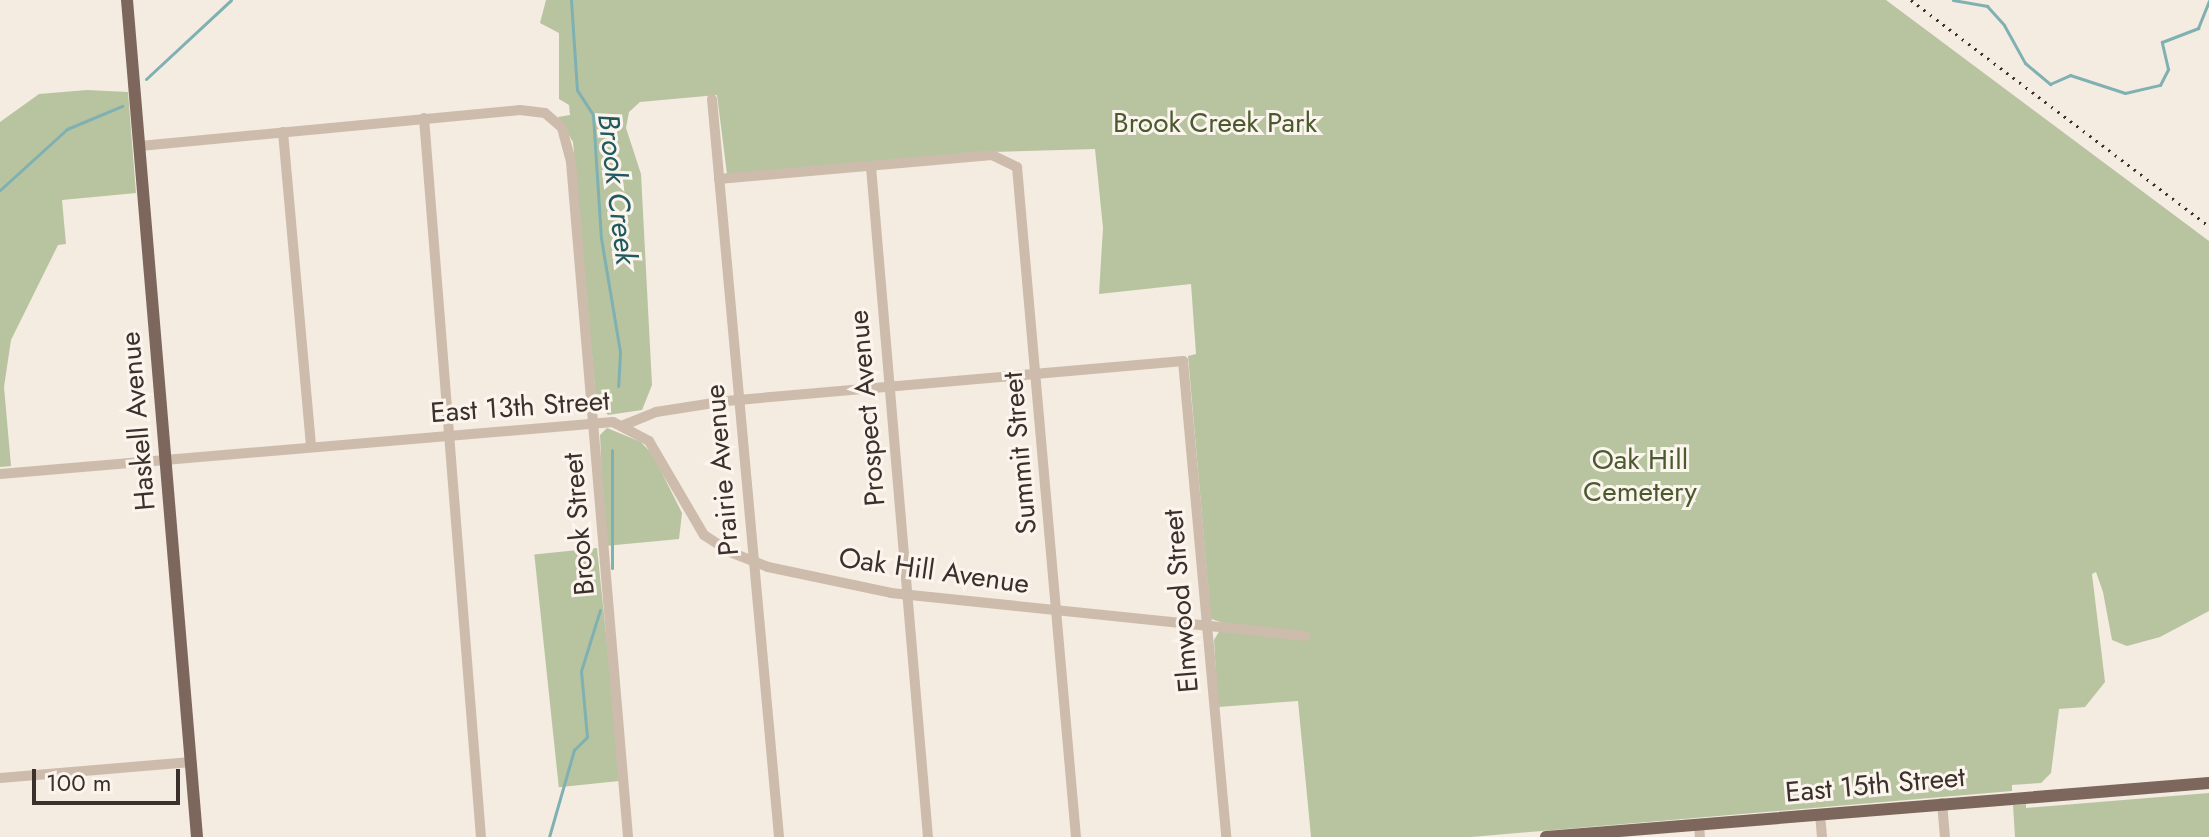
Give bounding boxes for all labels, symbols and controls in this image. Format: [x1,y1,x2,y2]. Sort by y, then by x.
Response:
park label: Brook Creek Park [1113,106,1317,140]
water label: Brook Creek [590,112,644,266]
street label: Prospect Avenue [842,309,892,507]
street label: Haskell Avenue [113,330,163,512]
street label: Summit Street [996,370,1044,536]
street label: Prairie Avenue [698,383,746,557]
street label: East 13th Street [429,384,611,430]
park label: Oak Hill Cemetery [1583,443,1697,509]
street label: Brook Street [556,451,602,597]
street label: Elmwood Street [1156,508,1206,694]
street label: Oak Hill Avenue [837,541,1031,601]
scale bar [36,753,184,803]
street label: East 15th Street [1784,760,1966,810]
text: 100 m [46,765,112,800]

